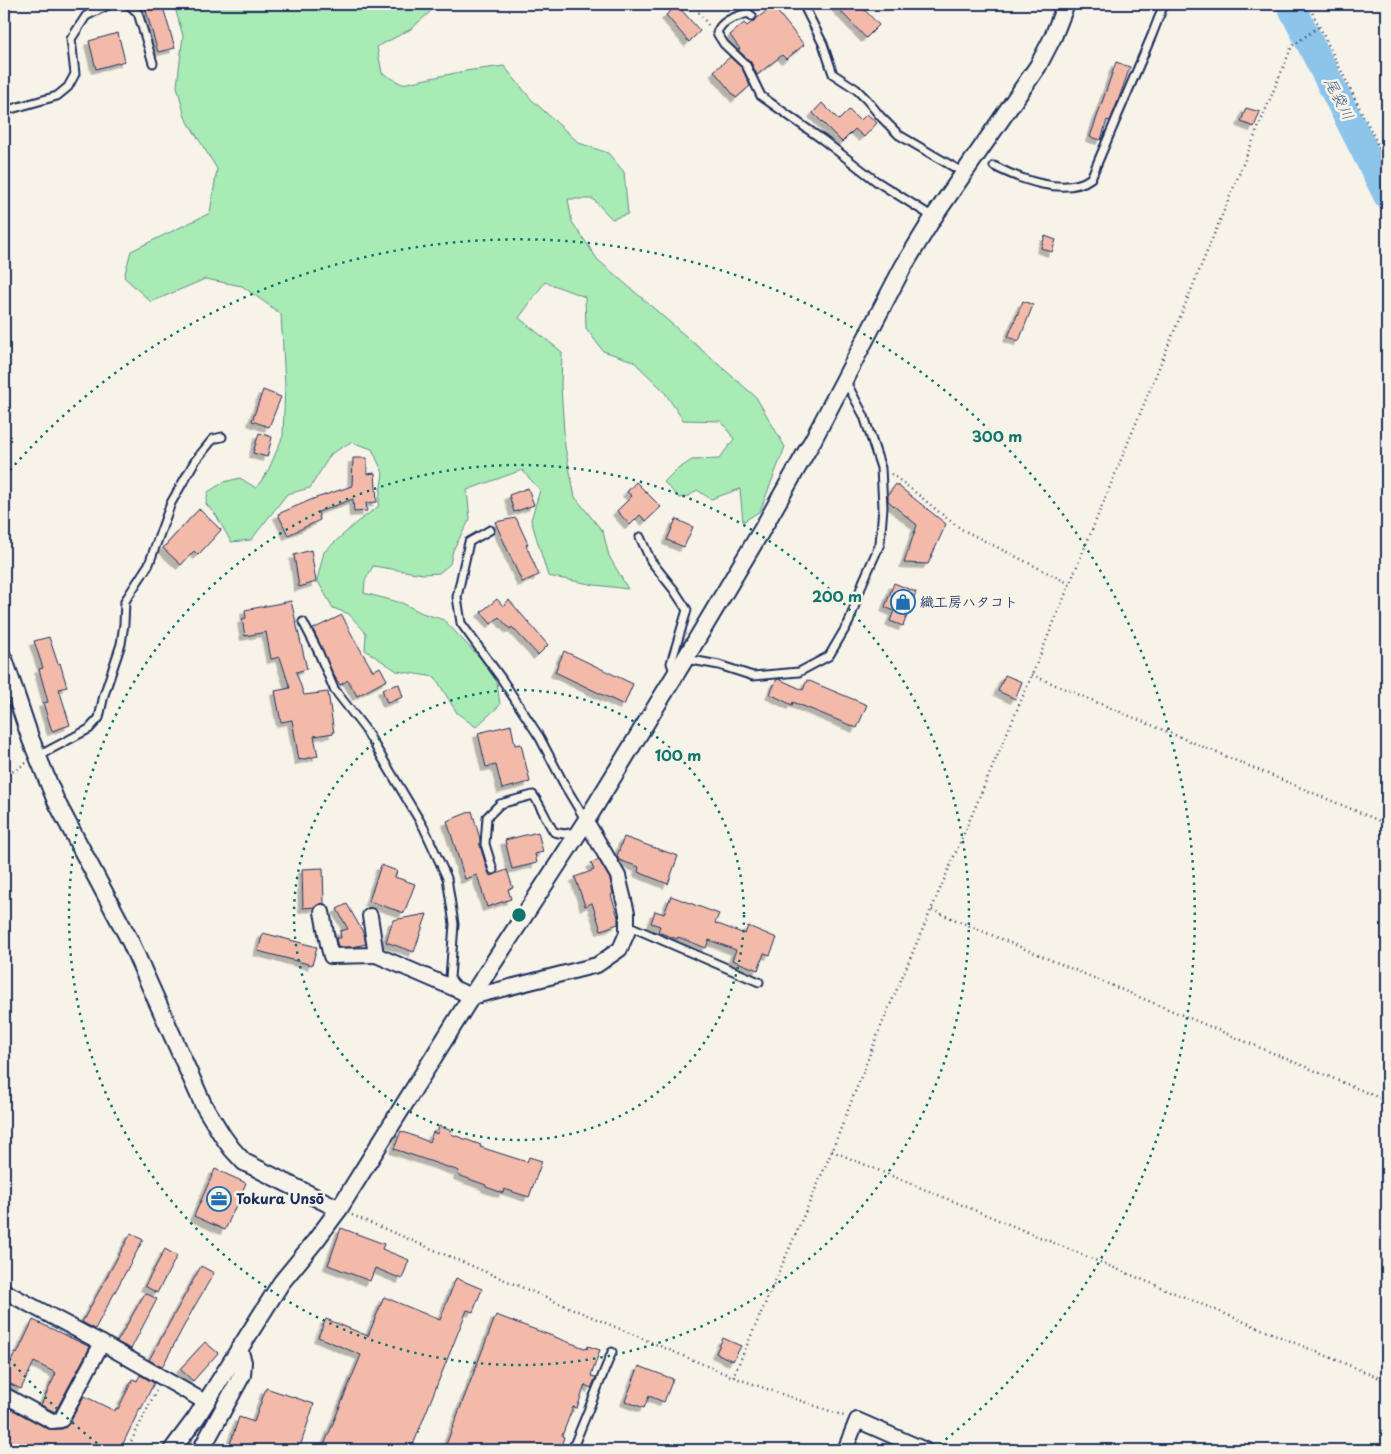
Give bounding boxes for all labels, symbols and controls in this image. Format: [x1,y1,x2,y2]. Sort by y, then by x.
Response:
water label: 尾袋川 [1320,73,1361,124]
text: 300 m [972,424,1022,447]
text: 200 m [812,584,862,607]
shop icon: 織工房ハタコト [890,589,916,615]
place label: 織工房ハタコト [920,591,1018,612]
text: 100 m [655,743,701,766]
centre of rings [510,906,528,924]
office icon: Tokura Unsō [206,1186,232,1212]
place label: Tokura Unsō [236,1188,324,1209]

